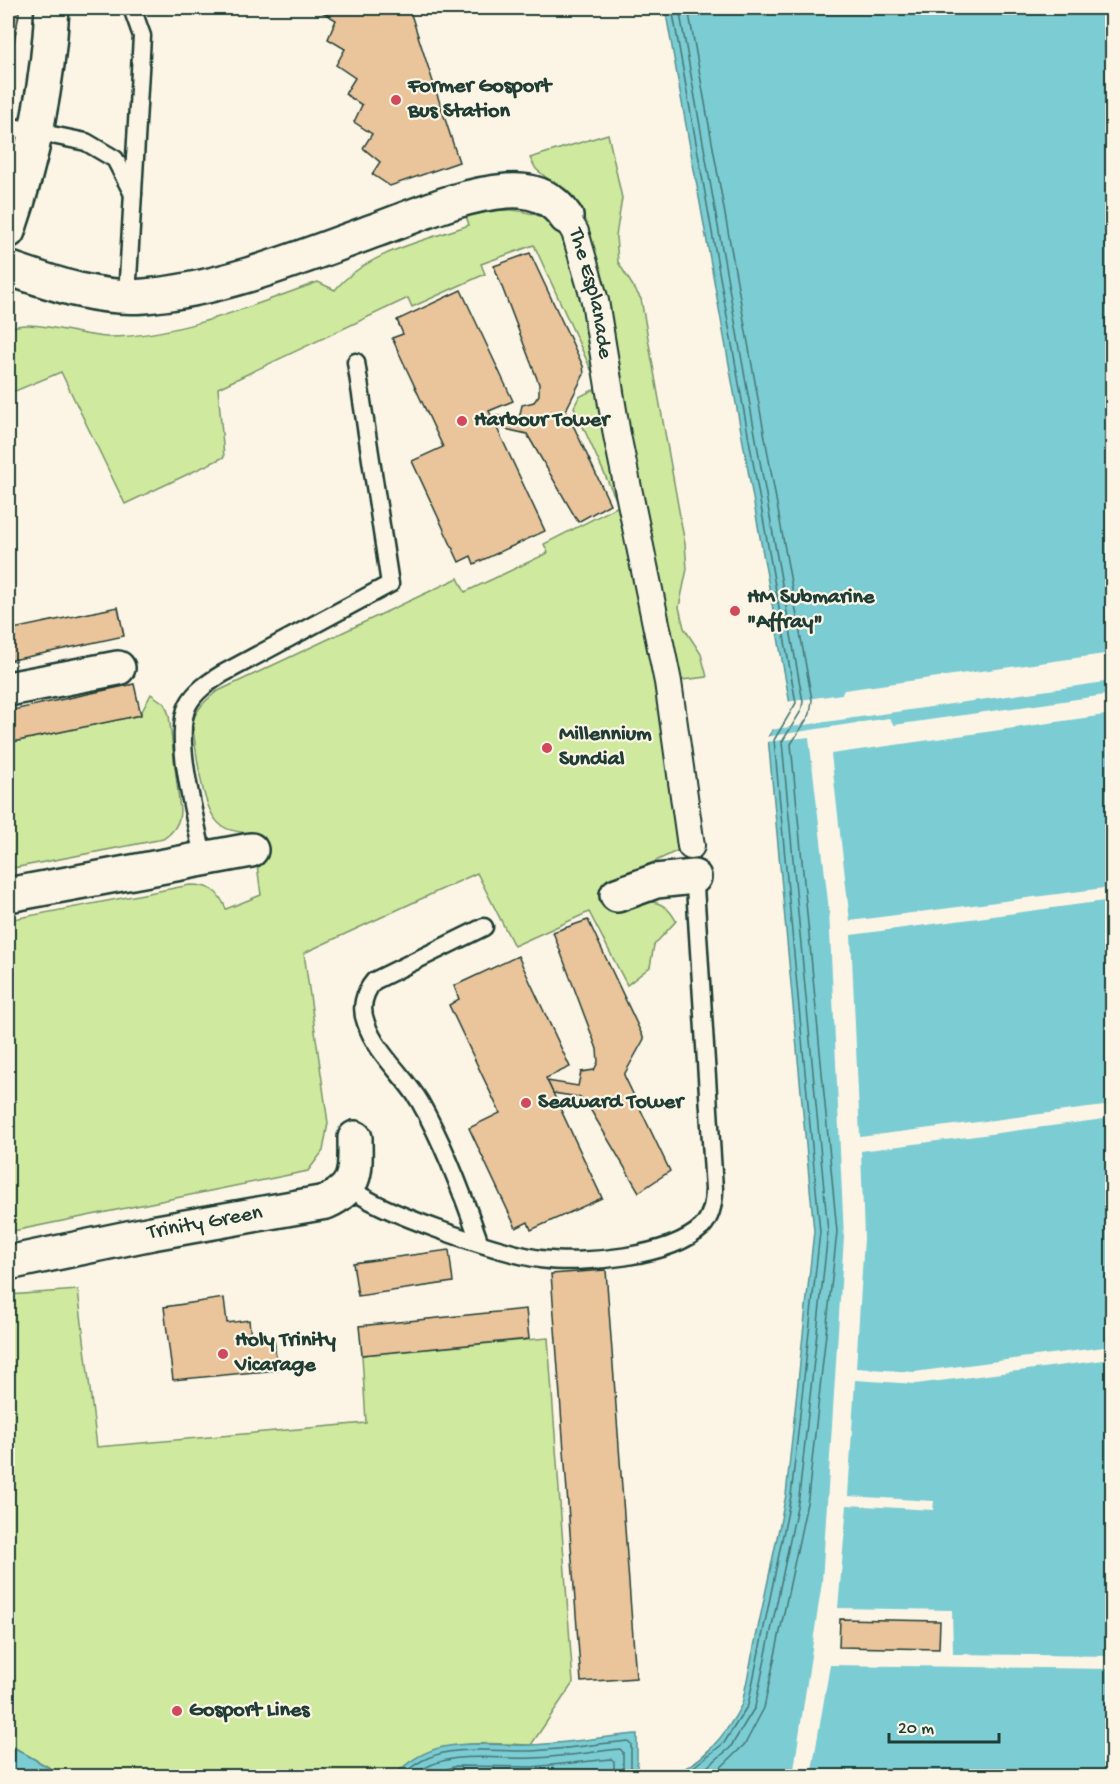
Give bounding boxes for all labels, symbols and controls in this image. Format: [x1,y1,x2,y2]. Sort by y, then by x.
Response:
place label: Former Gosport Bus Station [407,74,553,125]
marker: Former Gosport Bus Station [389,93,403,107]
street label: The Esplanade [561,223,617,361]
place label: Harbour Tower [474,408,611,434]
marker: Harbour Tower [455,414,469,428]
place label: HM Submarine "Affray" [747,585,875,636]
marker: HM Submarine "Affray" [728,604,742,618]
place label: Millennium Sundial [559,722,652,773]
marker: Millennium Sundial [540,741,554,755]
place label: Seaward Tower [538,1090,685,1116]
marker: Seaward Tower [519,1096,533,1110]
street label: Trinity Green [144,1200,265,1247]
place label: Holy Trinity Vicarage [234,1328,336,1379]
marker: Holy Trinity Vicarage [216,1347,230,1361]
place label: Gosport Lines [189,1698,311,1724]
marker: Gosport Lines [170,1704,184,1718]
scale bar [889,1706,998,1744]
text: 20 m [898,1719,934,1740]

